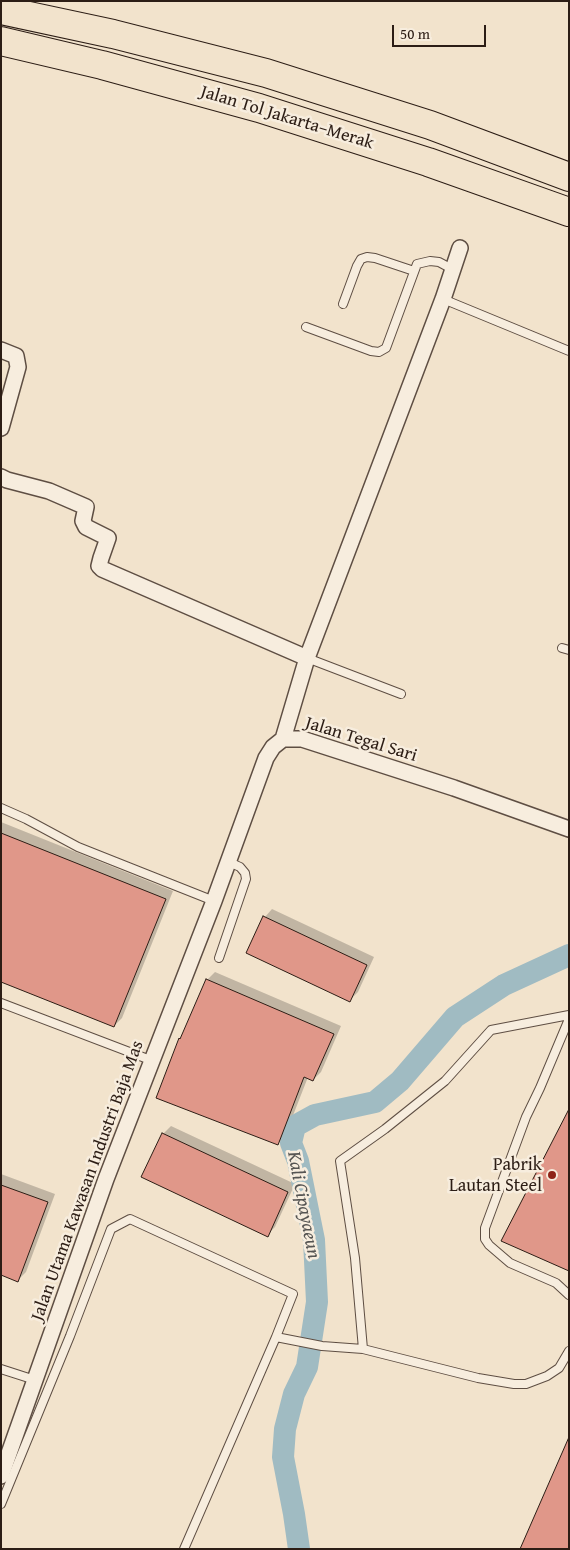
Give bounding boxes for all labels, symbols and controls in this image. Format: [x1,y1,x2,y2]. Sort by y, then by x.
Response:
scale bar [395,15,489,47]
text: 50 m [400,23,430,44]
street label: Jalan Tol Jakarta–Merak [198,81,376,155]
street label: Jalan Tegal Sari [302,713,420,767]
street label: Jalan Utama Kawasan Industri Baja Mas [27,1038,149,1324]
water label: Kali Cipayaeun [281,1149,325,1261]
place label: Pabrik Lautan Steel [449,1154,542,1196]
marker: Pabrik Lautan Steel [546,1169,558,1181]

